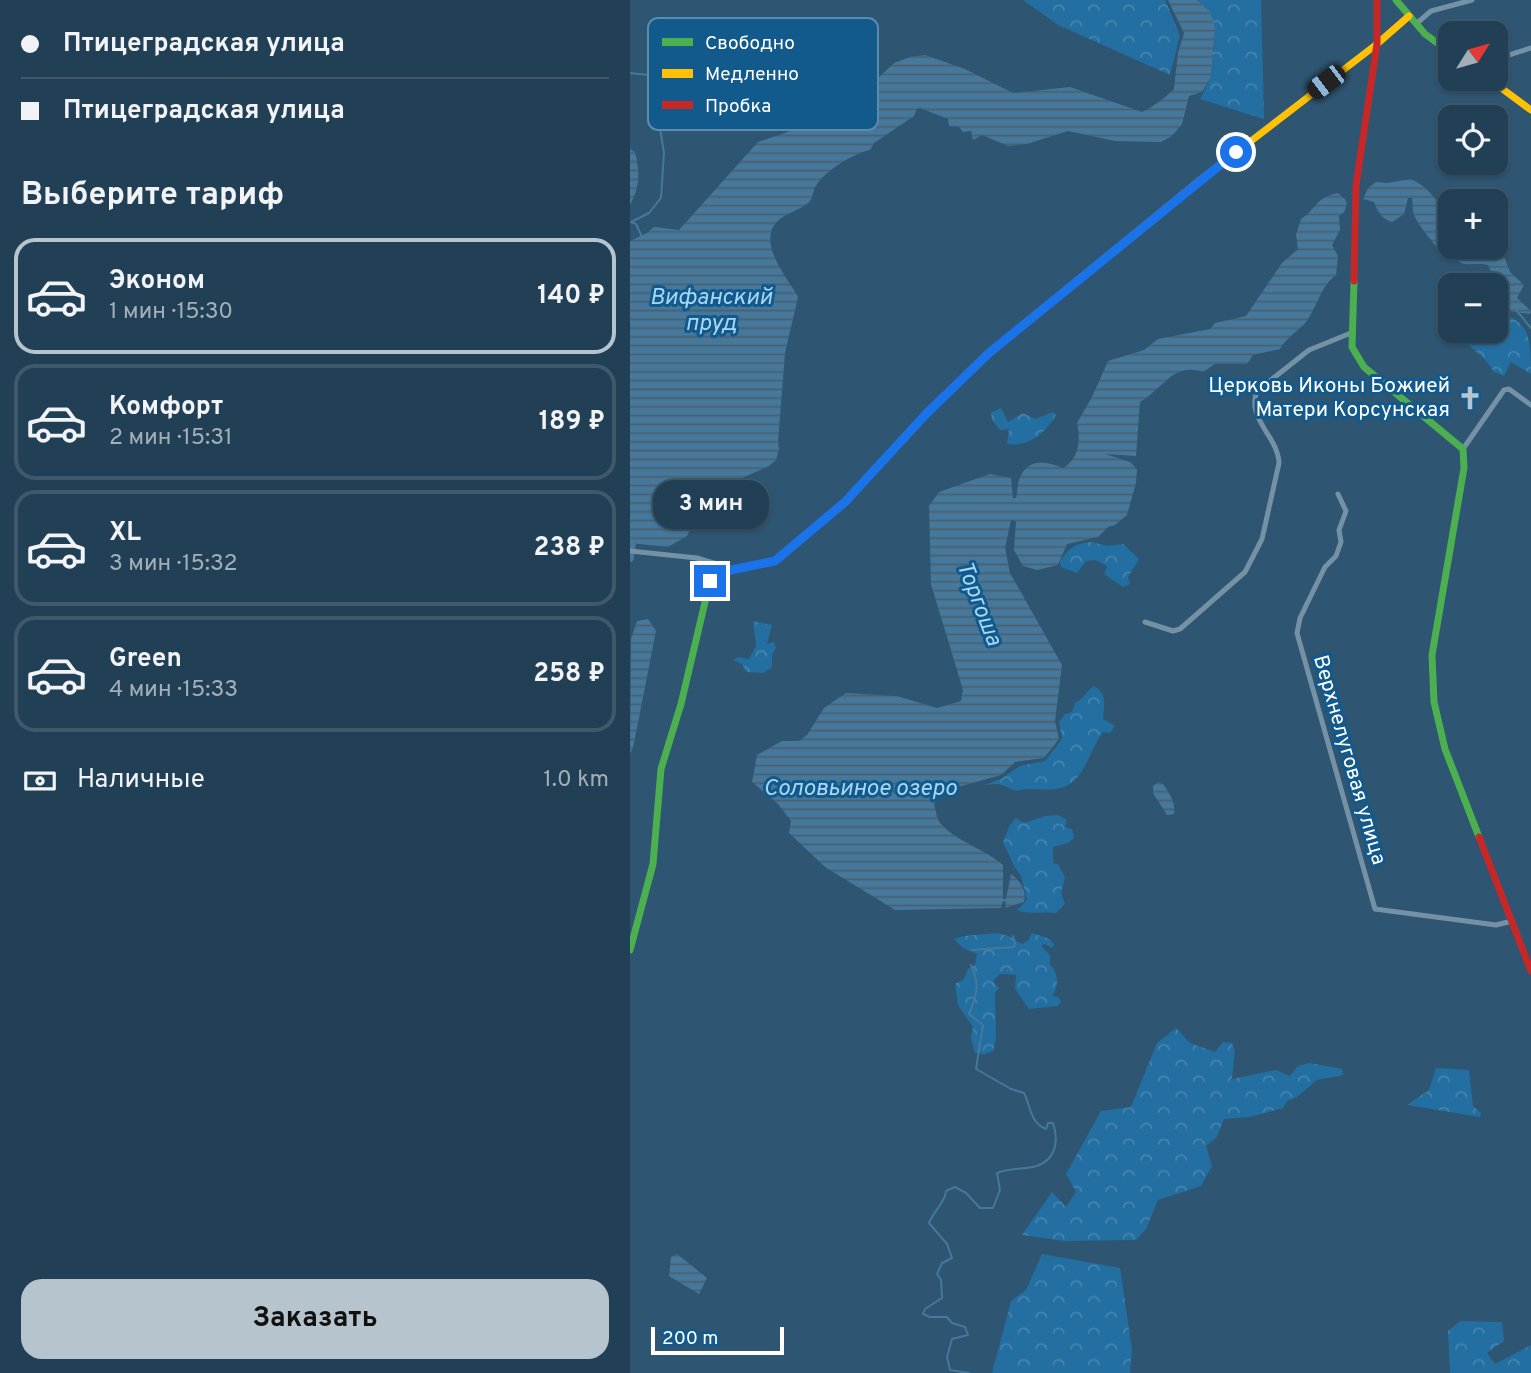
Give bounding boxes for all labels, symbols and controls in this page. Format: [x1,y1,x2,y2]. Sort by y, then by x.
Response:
legend [648,18,878,130]
north arrow [1438,21,1508,91]
map controls [1438,21,1508,343]
text: Птицеградская улица [63,28,345,61]
text: Свободно [705,32,795,56]
car [1303,61,1350,103]
text: Медленно [705,63,799,87]
text: Птицеградская улица [63,95,345,128]
text: Пробка [705,95,771,119]
button: locate [1438,105,1508,175]
route start [1220,136,1252,168]
text: Выберите тариф [21,176,284,216]
button: + [1438,189,1508,259]
icon: car [25,265,88,328]
text: Эконом [109,265,205,298]
button: − [1438,273,1508,343]
text: 140 ₽ [537,280,605,313]
water label: Вифанский пруд [650,284,773,339]
text: 1 мин · 15:30 [109,298,233,327]
place label: Церковь Иконы Божией Матери Корсунская [1208,373,1450,424]
church icon: Церковь Иконы Божией Матери Корсунская [1456,384,1484,412]
icon: car [25,391,88,454]
text: Комфорт [109,391,223,424]
text: 189 ₽ [539,406,605,439]
text: 2 мин · 15:31 [109,424,233,453]
callout: 3 мин [652,480,768,528]
text: 3 мин [679,490,743,519]
icon: car [25,517,88,580]
text: XL [109,517,141,550]
text: 238 ₽ [534,532,605,565]
text: 3 мин · 15:32 [109,550,237,579]
water label: Торгоша [949,558,1007,650]
route end [694,565,726,597]
icon: car [25,643,88,706]
text: Green [109,643,182,676]
street label: Верхнелуговая улица [1306,652,1392,868]
text: 258 ₽ [533,658,605,691]
text: 4 мин · 15:33 [109,676,238,705]
icon: cash [21,762,59,800]
text: Наличные [77,764,205,797]
text: 1.0 km [543,766,609,795]
water label: Соловьиное озеро [763,775,957,804]
button: Заказать [21,1279,609,1359]
scale bar [651,1324,784,1356]
text: 200 m [662,1327,718,1351]

